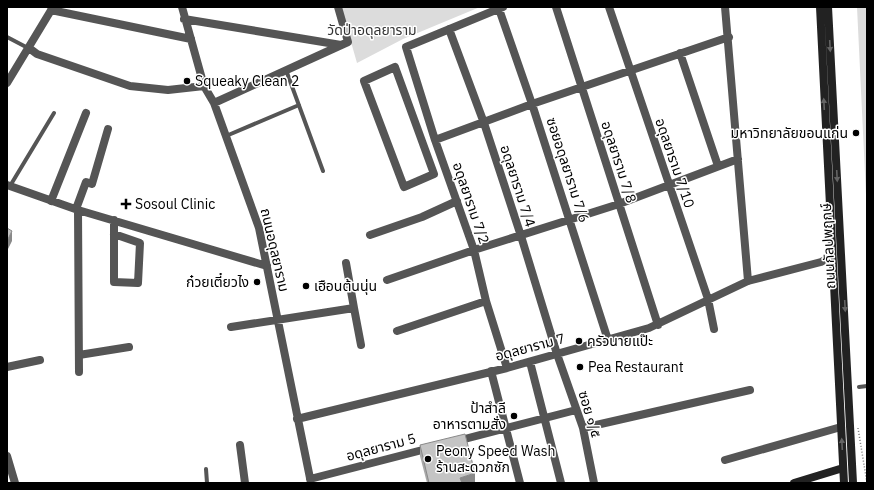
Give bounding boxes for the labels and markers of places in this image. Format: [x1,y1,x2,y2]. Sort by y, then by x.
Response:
place label: Squeaky Clean 2 [195,72,299,90]
marker: Squeaky Clean 2 [182,76,192,86]
place label: มหาวิทยาลัยขอนแก่น [731,124,848,142]
marker: มหาวิทยาลัยขอนแก่น [851,128,861,138]
place label: Sosoul Clinic [135,195,215,213]
marker: Sosoul Clinic [120,198,132,210]
place label: ก๋วยเตี๋ยวไง [186,272,249,291]
marker: ก๋วยเตี๋ยวไง [252,277,262,287]
place label: เฮือนต้นนุ่น [314,277,377,295]
marker: เฮือนต้นนุ่น [301,281,311,291]
place label: ครัวนายแป๊ะ [587,332,653,350]
marker: ครัวนายแป๊ะ [574,336,584,346]
place label: Pea Restaurant [588,358,684,376]
marker: Pea Restaurant [575,362,585,372]
place label: ป้าสำลี อาหารตามสั่ง [433,399,506,433]
marker: ป้าสำลี อาหารตามสั่ง [509,411,519,421]
place label: Peony Speed Wash ร้านสะดวกซัก [436,442,556,476]
marker: Peony Speed Wash ร้านสะดวกซัก [423,454,433,464]

